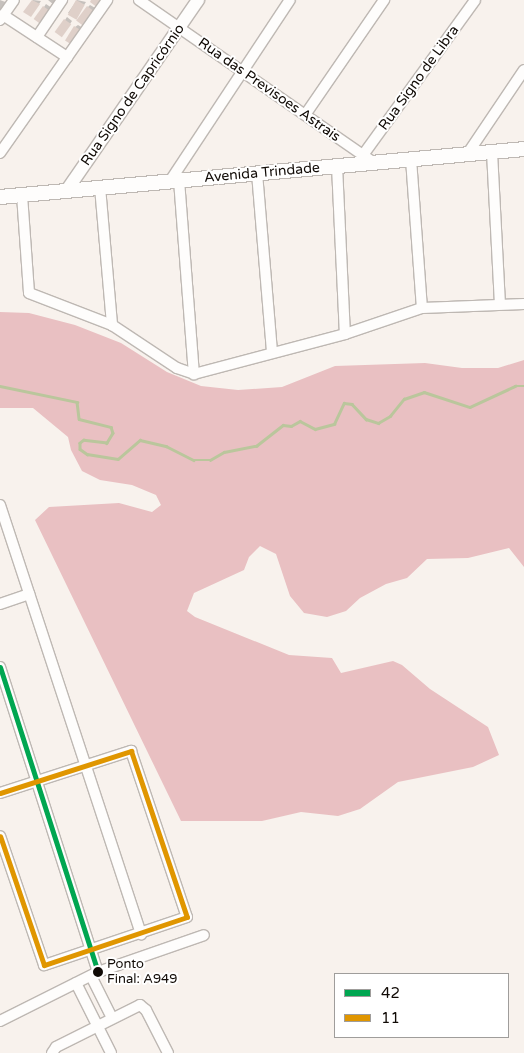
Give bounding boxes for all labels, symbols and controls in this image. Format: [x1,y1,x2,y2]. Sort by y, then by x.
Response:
street label: Rua Signo de Capricórnio [78,21,188,169]
street label: Rua Signo de Libra [375,22,463,134]
street label: Rua das Previsoes Astrais [195,34,343,146]
street label: Avenida Trindade [203,160,321,186]
place label: Ponto Final: A949 [107,957,177,988]
marker: Ponto Final: A949 [93,967,103,977]
legend [334,973,509,1038]
text: 42 [381,984,400,1002]
text: 11 [381,1009,400,1027]

